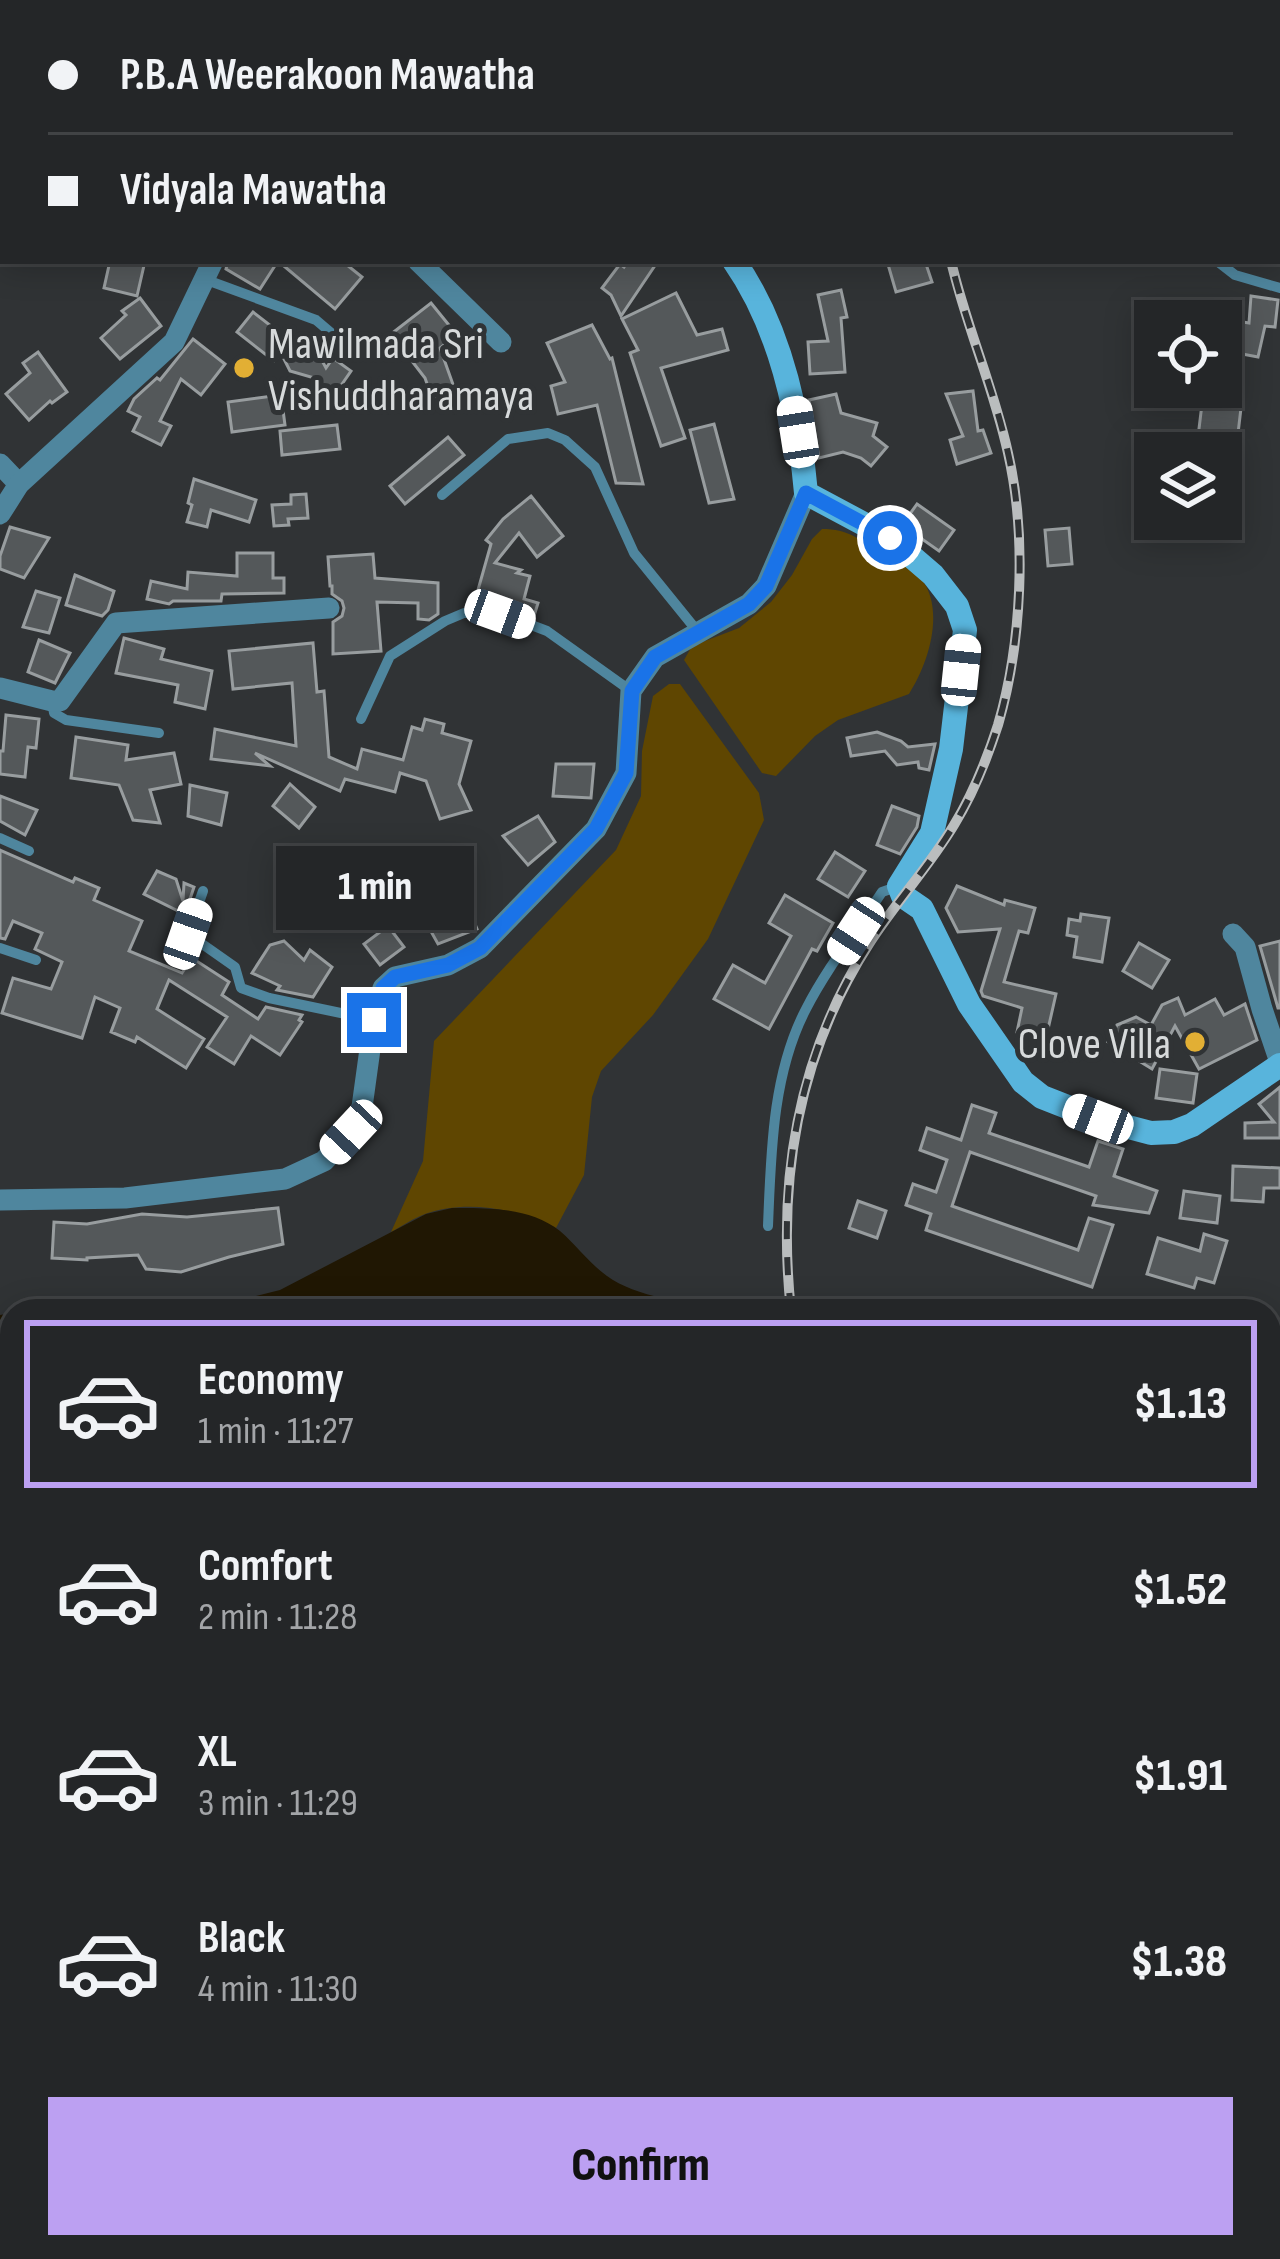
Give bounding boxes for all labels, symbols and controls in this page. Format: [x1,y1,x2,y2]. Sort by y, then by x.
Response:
text: P.B.A Weerakoon Mawatha [120,48,535,103]
text: Vidyala Mawatha [120,163,387,218]
map controls [1134,300,1242,540]
button: locate [1134,300,1242,408]
place label: Mawilmada Sri Vishuddharamaya [268,317,534,424]
marker: Mawilmada Sri Vishuddharamaya [231,355,257,381]
car [775,394,821,470]
button: layers [1134,432,1242,540]
route start [863,511,917,565]
car [460,585,540,643]
car [939,632,983,708]
callout: 1 min [275,846,473,930]
text: 1 min [338,864,412,911]
car [821,891,891,971]
car [159,894,217,974]
route end [347,993,401,1047]
place label: Clove Villa [1018,1017,1171,1072]
marker: Clove Villa [1182,1029,1208,1055]
car [1058,1089,1138,1149]
car [313,1093,389,1171]
icon: car [54,1350,162,1458]
text: Economy [198,1353,344,1408]
text: $1.13 [1134,1377,1227,1432]
text: 1 min · 11:27 [198,1408,353,1455]
icon: car [54,1536,162,1644]
text: Comfort [198,1539,333,1594]
text: $1.52 [1132,1563,1227,1618]
text: 2 min · 11:28 [198,1594,357,1641]
icon: car [54,1722,162,1830]
text: XL [198,1725,237,1780]
text: $1.91 [1133,1749,1227,1804]
text: 3 min · 11:29 [198,1780,358,1827]
icon: car [54,1908,162,2016]
text: Black [198,1911,285,1966]
text: $1.38 [1131,1935,1227,1990]
text: 4 min · 11:30 [198,1966,358,2013]
button: Confirm [48,2097,1233,2235]

